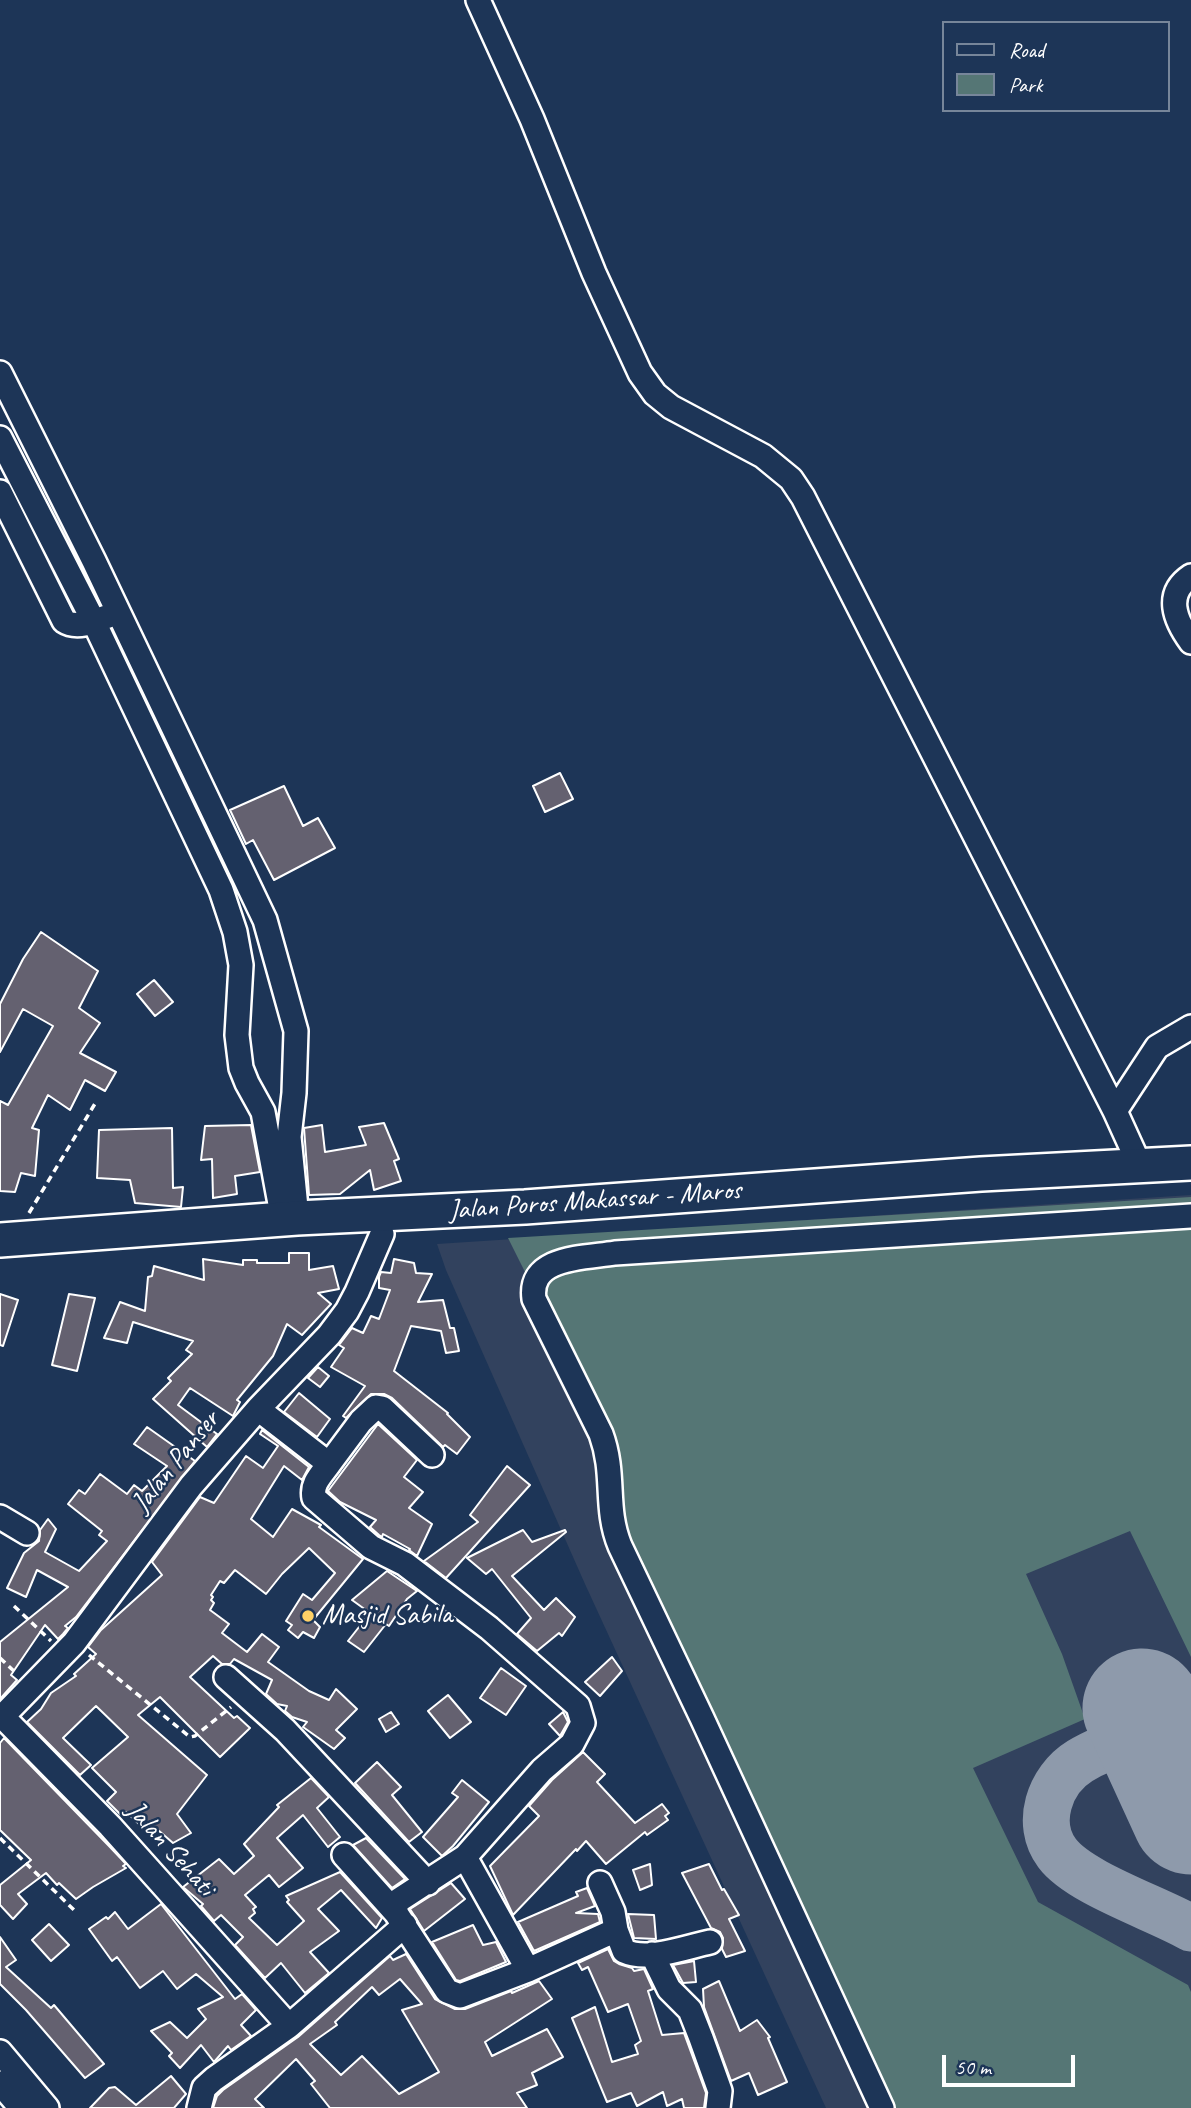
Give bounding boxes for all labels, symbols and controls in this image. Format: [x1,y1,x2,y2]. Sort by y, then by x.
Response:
legend [942,21,1170,112]
text: Road [1009,37,1044,63]
text: Park [1009,72,1042,98]
street label: Jalan Poros Makassar - Maros [448,1174,742,1228]
street label: Jalan Panser [125,1404,227,1520]
place label: Masjid Sabila [322,1599,452,1633]
marker: Masjid Sabila [300,1608,316,1624]
street label: Jalan Sehati [118,1794,222,1904]
scale bar [946,2042,1079,2086]
text: 50 m [955,2054,991,2080]

